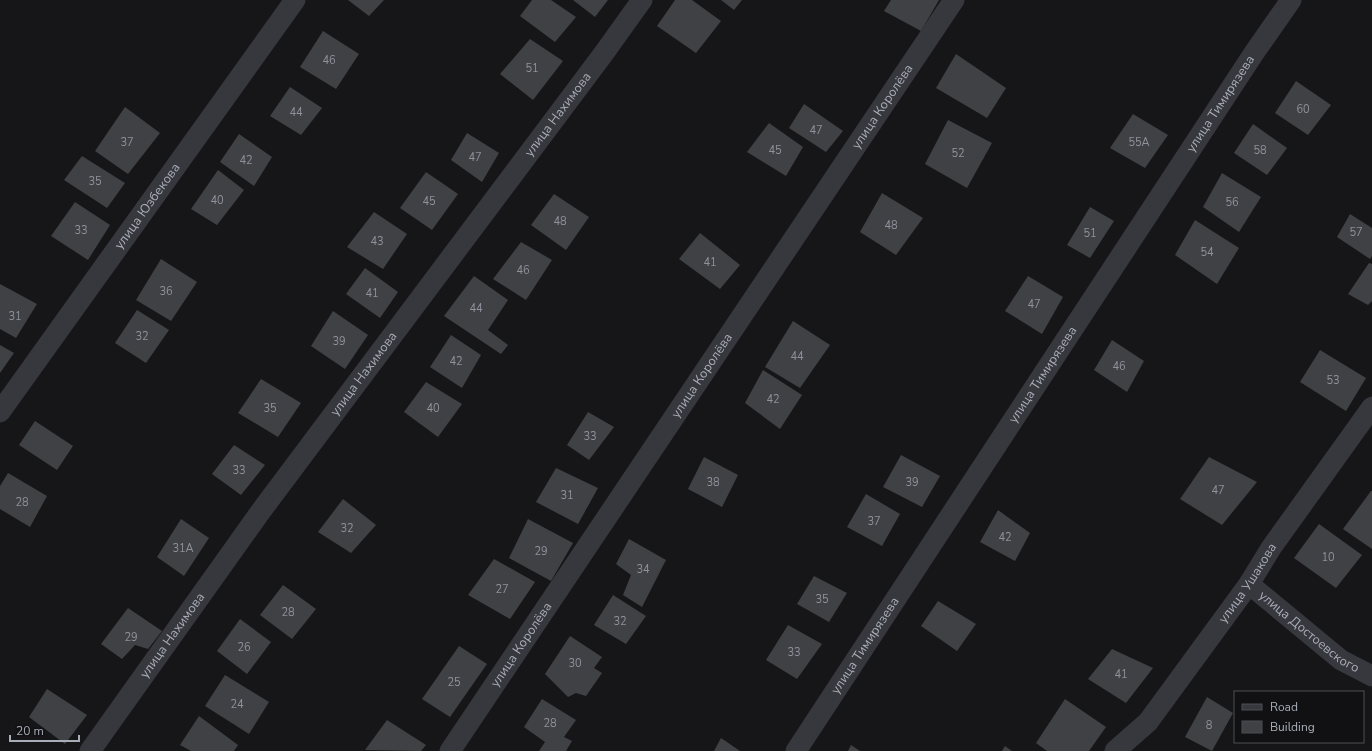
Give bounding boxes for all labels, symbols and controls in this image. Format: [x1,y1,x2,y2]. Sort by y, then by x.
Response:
street label: улица Тимирязева [1182,52,1259,156]
house number: 46 [322,53,336,68]
house number: 51 [525,61,539,76]
street label: улица Королёва [847,61,917,153]
street label: улица Нахимова [520,69,595,160]
house number: 60 [1296,102,1310,117]
house number: 44 [289,105,303,120]
house number: 47 [809,123,823,138]
house number: 37 [120,135,134,150]
house number: 55А [1128,135,1150,150]
house number: 45 [768,143,782,158]
house number: 58 [1253,143,1267,158]
house number: 52 [951,146,965,161]
house number: 47 [468,150,482,165]
house number: 42 [239,153,253,168]
street label: улица Юзбекова [110,160,184,253]
house number: 35 [88,174,102,189]
house number: 40 [210,193,224,208]
house number: 45 [422,194,436,209]
house number: 56 [1225,195,1239,210]
house number: 48 [553,214,567,229]
house number: 48 [884,218,898,233]
house number: 33 [74,223,88,238]
house number: 57 [1349,225,1363,240]
house number: 51 [1083,226,1097,241]
house number: 43 [370,234,384,249]
house number: 54 [1200,245,1214,260]
house number: 41 [703,255,717,270]
house number: 46 [516,263,530,278]
house number: 36 [159,284,173,299]
house number: 41 [365,286,379,301]
house number: 47 [1027,297,1041,312]
house number: 44 [469,301,483,316]
house number: 31 [8,309,22,324]
street label: улица Тимирязева [1004,323,1081,427]
street label: улица Нахимова [326,328,401,420]
house number: 32 [135,329,149,344]
street label: улица Королёва [667,330,737,422]
house number: 39 [332,334,346,349]
house number: 44 [790,349,804,364]
house number: 42 [449,354,463,369]
house number: 46 [1112,359,1126,374]
house number: 53 [1326,373,1340,388]
house number: 42 [766,392,780,407]
house number: 35 [263,401,277,416]
house number: 40 [426,401,440,416]
house number: 33 [583,429,597,444]
house number: 33 [232,463,246,478]
house number: 38 [706,475,720,490]
house number: 39 [905,475,919,490]
house number: 47 [1211,483,1225,498]
house number: 31 [560,488,574,503]
house number: 28 [15,495,29,510]
house number: 37 [867,514,881,529]
house number: 32 [340,521,354,536]
house number: 42 [998,530,1012,545]
street label: улица Ушакова [1214,539,1281,627]
house number: 31А [172,541,194,556]
house number: 29 [534,544,548,559]
house number: 10 [1321,550,1335,565]
house number: 34 [636,562,650,577]
house number: 27 [495,582,509,597]
street label: улица Достоевского [1255,587,1363,677]
street label: улица Нахимова [136,589,209,682]
house number: 35 [815,592,829,607]
street label: улица Тимирязева [827,594,904,698]
street label: улица Королёва [486,599,556,691]
house number: 28 [281,605,295,620]
house number: 32 [613,614,627,629]
house number: 29 [124,630,138,645]
house number: 26 [237,640,251,655]
house number: 33 [787,645,801,660]
house number: 30 [568,656,582,671]
house number: 41 [1114,667,1128,682]
house number: 25 [447,675,461,690]
legend [1234,691,1364,743]
house number: 24 [230,697,244,712]
text: Road [1270,699,1298,715]
house number: 28 [543,716,557,731]
scale bar [10,717,79,743]
house number: 8 [1206,718,1213,733]
text: Building [1270,719,1315,735]
text: 20 m [16,723,44,739]

